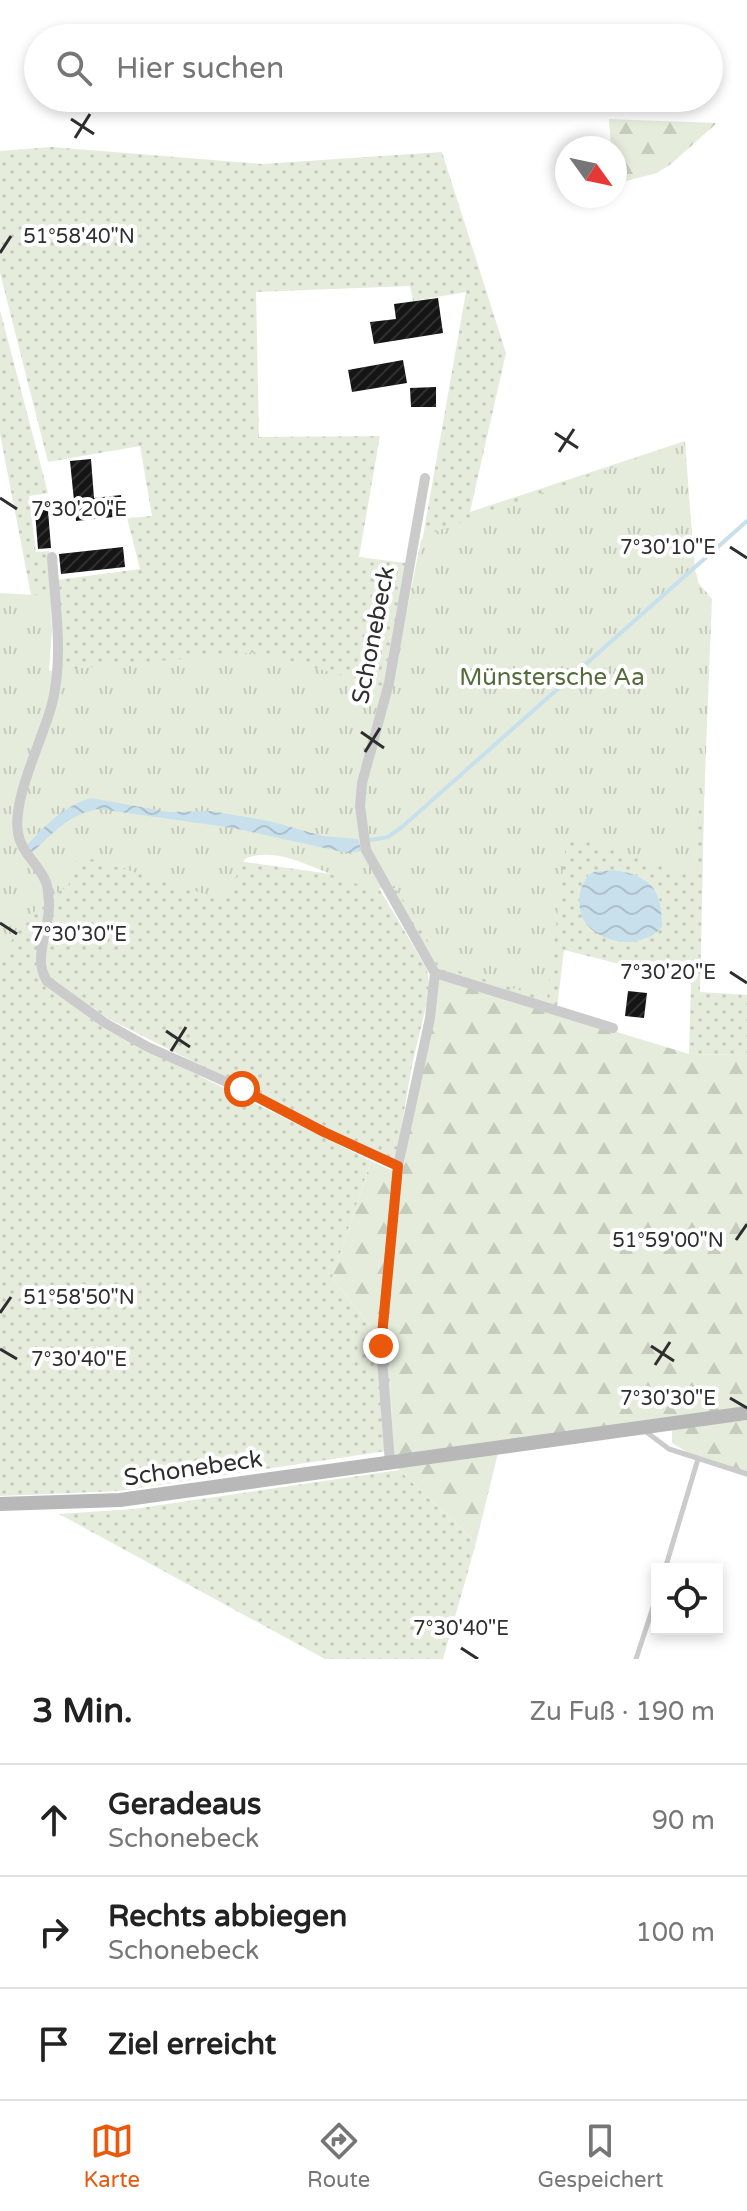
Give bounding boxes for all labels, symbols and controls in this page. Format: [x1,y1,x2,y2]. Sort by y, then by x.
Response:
search box [24,24,723,112]
icon: search [52,46,96,90]
text: Hier suchen [116,50,284,87]
north arrow [555,136,627,208]
text: 51°58'40"N [23,225,135,249]
text: 7°30'20"E [31,498,127,522]
text: 7°30'10"E [620,536,716,560]
street label: Schonebeck [346,564,401,706]
park label: Münstersche Aa [459,663,645,692]
text: 7°30'30"E [31,923,127,947]
text: 7°30'20"E [620,961,716,985]
route start [224,1071,260,1107]
text: 51°59'00"N [612,1229,724,1253]
text: 51°58'50"N [23,1286,135,1310]
route end [363,1328,399,1364]
text: 7°30'40"E [31,1348,127,1372]
text: 7°30'30"E [620,1387,716,1411]
street label: Schonebeck [122,1444,264,1493]
map controls [651,1563,723,1635]
button: locate [651,1563,723,1635]
text: 7°30'40"E [413,1617,509,1641]
text: 3 Min. [32,1691,133,1732]
text: Zu Fuß · 190 m [529,1696,715,1727]
text: Geradeaus [108,1786,261,1823]
icon: ahead [32,1798,76,1842]
text: 90 m [652,1805,715,1836]
text: Schonebeck [108,1823,259,1854]
text: Rechts abbiegen [108,1898,347,1935]
icon: right [32,1910,76,1954]
text: 100 m [635,1917,715,1948]
text: Schonebeck [108,1935,259,1966]
icon: arrive [32,2022,76,2066]
text: Ziel erreicht [108,2026,276,2063]
tab: Karte [84,2119,140,2193]
tab: Route [307,2119,370,2193]
tab: Gespeichert [537,2119,663,2193]

